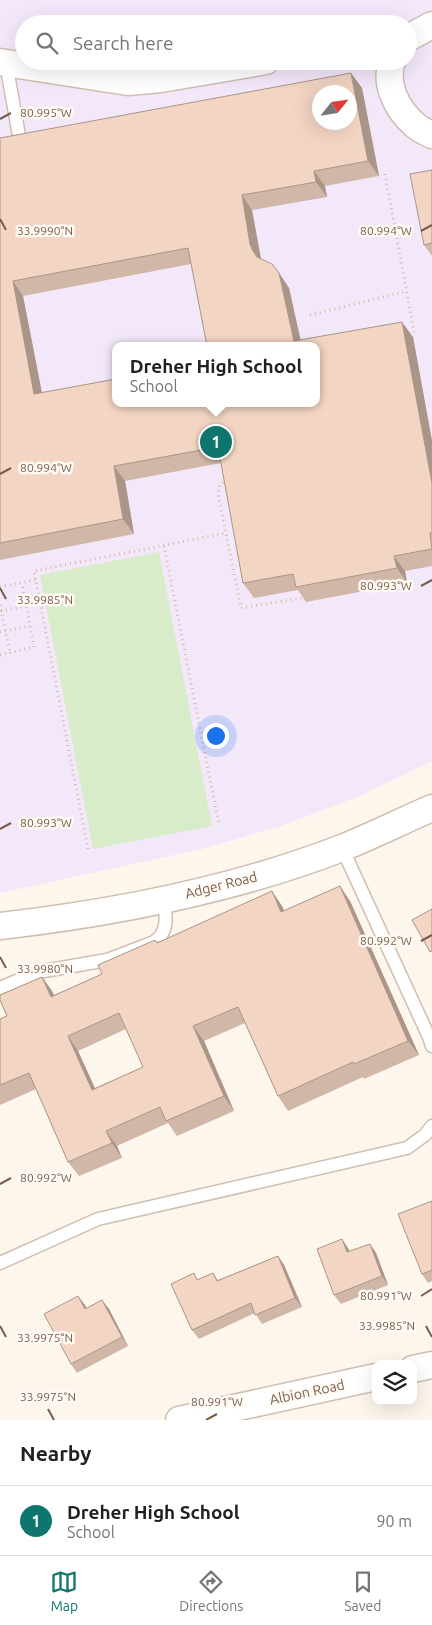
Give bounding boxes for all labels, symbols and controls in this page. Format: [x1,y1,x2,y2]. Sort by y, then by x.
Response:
search box [15,15,417,70]
icon: search [33,29,61,57]
text: Search here [73,32,173,54]
north arrow [312,85,357,130]
text: 80.995°W [20,106,72,119]
text: 33.9990°N [17,224,73,237]
text: 80.994°W [360,224,412,237]
popup [112,342,320,407]
text: Dreher High School [130,355,302,377]
text: School [130,377,178,395]
pin: 1 [200,423,232,461]
text: 80.994°W [20,461,72,474]
text: 80.993°W [360,579,412,592]
text: 33.9985°N [17,593,73,606]
your location [203,723,229,749]
text: 80.993°W [20,816,72,829]
street label: Adger Road [183,868,259,902]
text: 80.992°W [360,934,412,947]
text: 33.9980°N [17,962,73,975]
text: 80.992°W [20,1171,72,1184]
text: 80.991°W [360,1289,412,1302]
text: 33.9985°N [359,1319,415,1332]
text: 33.9975°N [17,1331,73,1344]
map controls [372,1360,417,1405]
button: layers [372,1360,417,1405]
street label: Albion Road [268,1376,346,1408]
text: 33.9975°N [20,1390,76,1403]
text: 80.991°W [191,1395,243,1408]
text: Nearby [20,1441,91,1465]
text: Dreher High School [67,1501,240,1523]
text: 1 [31,1512,41,1530]
text: 90 m [376,1512,412,1530]
text: School [67,1523,115,1541]
tab: Map [50,1568,78,1614]
tab: Directions [179,1568,243,1614]
tab: Saved [344,1568,382,1614]

